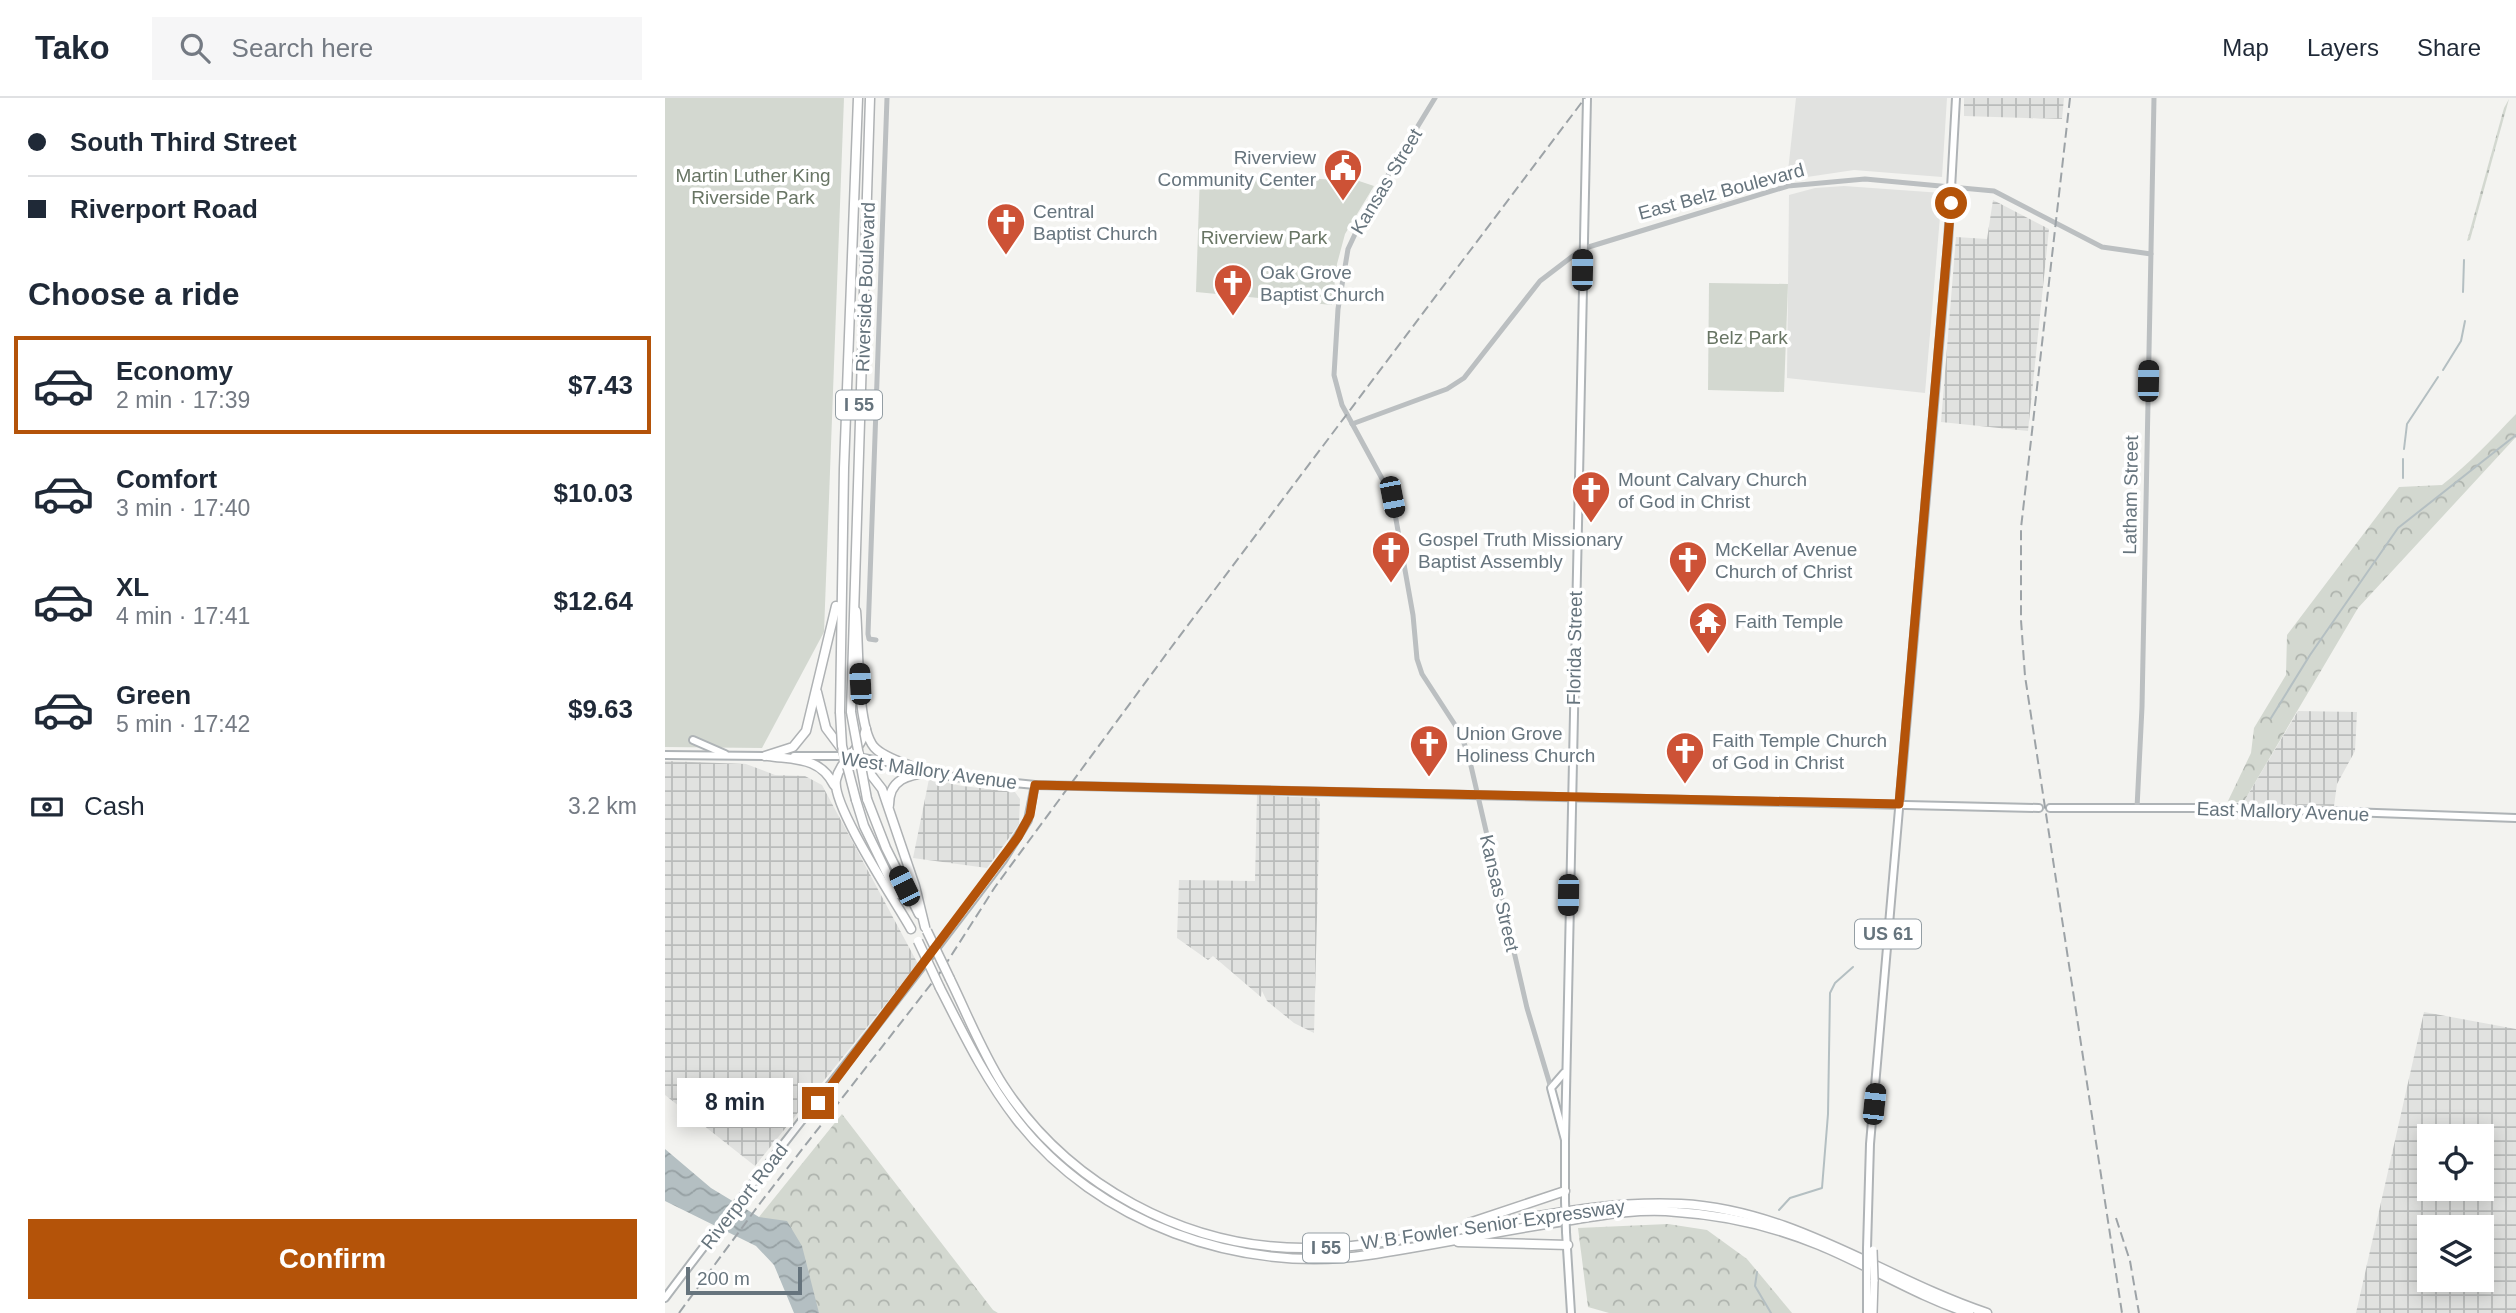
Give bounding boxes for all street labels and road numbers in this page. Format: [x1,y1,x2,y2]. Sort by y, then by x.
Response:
street label: Kansas Street [1347,124,1427,238]
street label: East Belz Boulevard [1636,159,1806,224]
street label: Riverside Boulevard [852,202,879,372]
road number: I 55 [836,390,882,419]
street label: Latham Street [2119,434,2142,555]
street label: Florida Street [1563,590,1586,705]
street label: West Mallory Avenue [839,748,1018,793]
street label: East Mallory Avenue [2196,798,2370,825]
street label: Kansas Street [1476,833,1523,954]
road number: US 61 [1855,920,1921,948]
street label: Riverport Road [697,1139,792,1253]
street label: W B Fowler Senior Expressway [1360,1196,1627,1253]
road number: I 55 [1303,1233,1349,1262]

